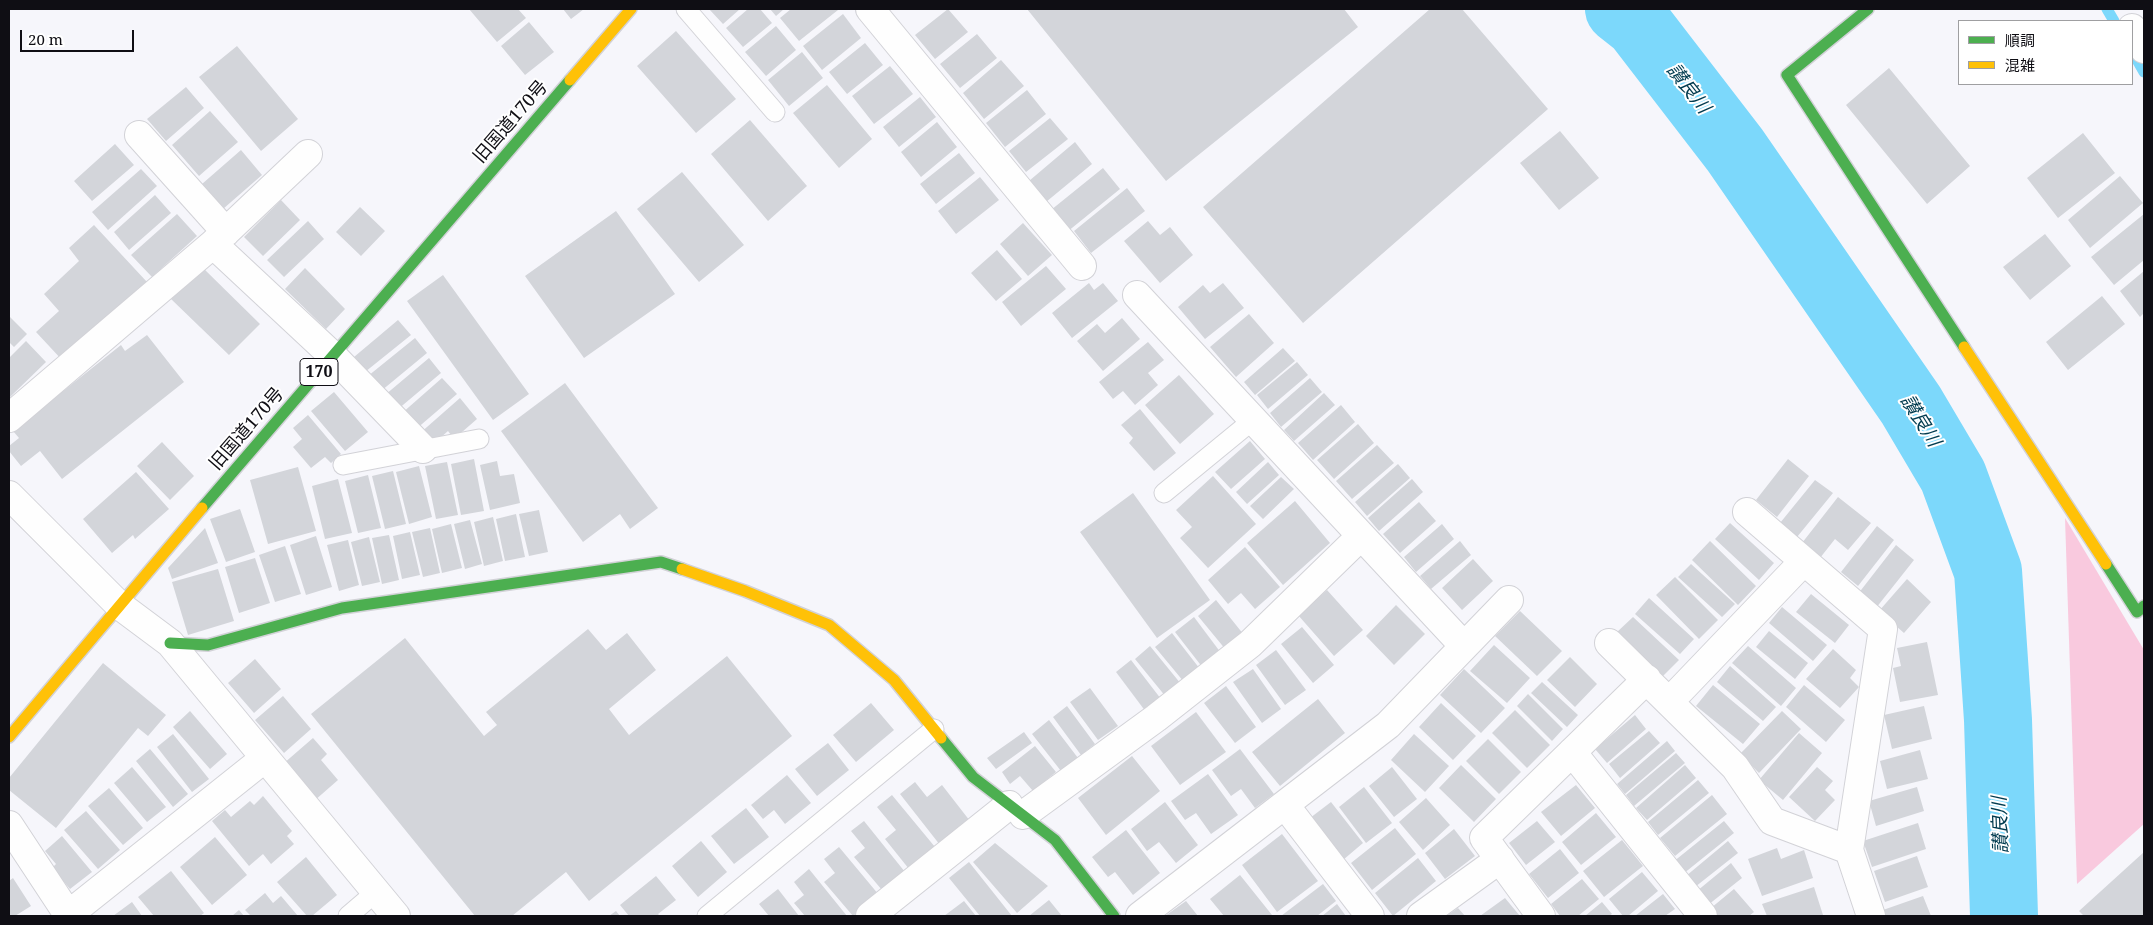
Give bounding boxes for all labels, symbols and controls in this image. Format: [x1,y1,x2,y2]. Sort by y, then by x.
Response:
scale bar [22,20,136,52]
legend [1958,20,2133,85]
text: 20 m [28,29,63,49]
text: 順調 [2005,30,2035,50]
text: 混雑 [2005,55,2035,75]
water label: 讃良川 [1661,60,1715,118]
street label: 旧国道170号 [469,76,553,168]
road number: 170 [300,358,338,386]
street label: 旧国道170号 [205,383,289,475]
water label: 讃良川 [1895,391,1945,451]
water label: 讃良川 [1989,796,2013,854]

